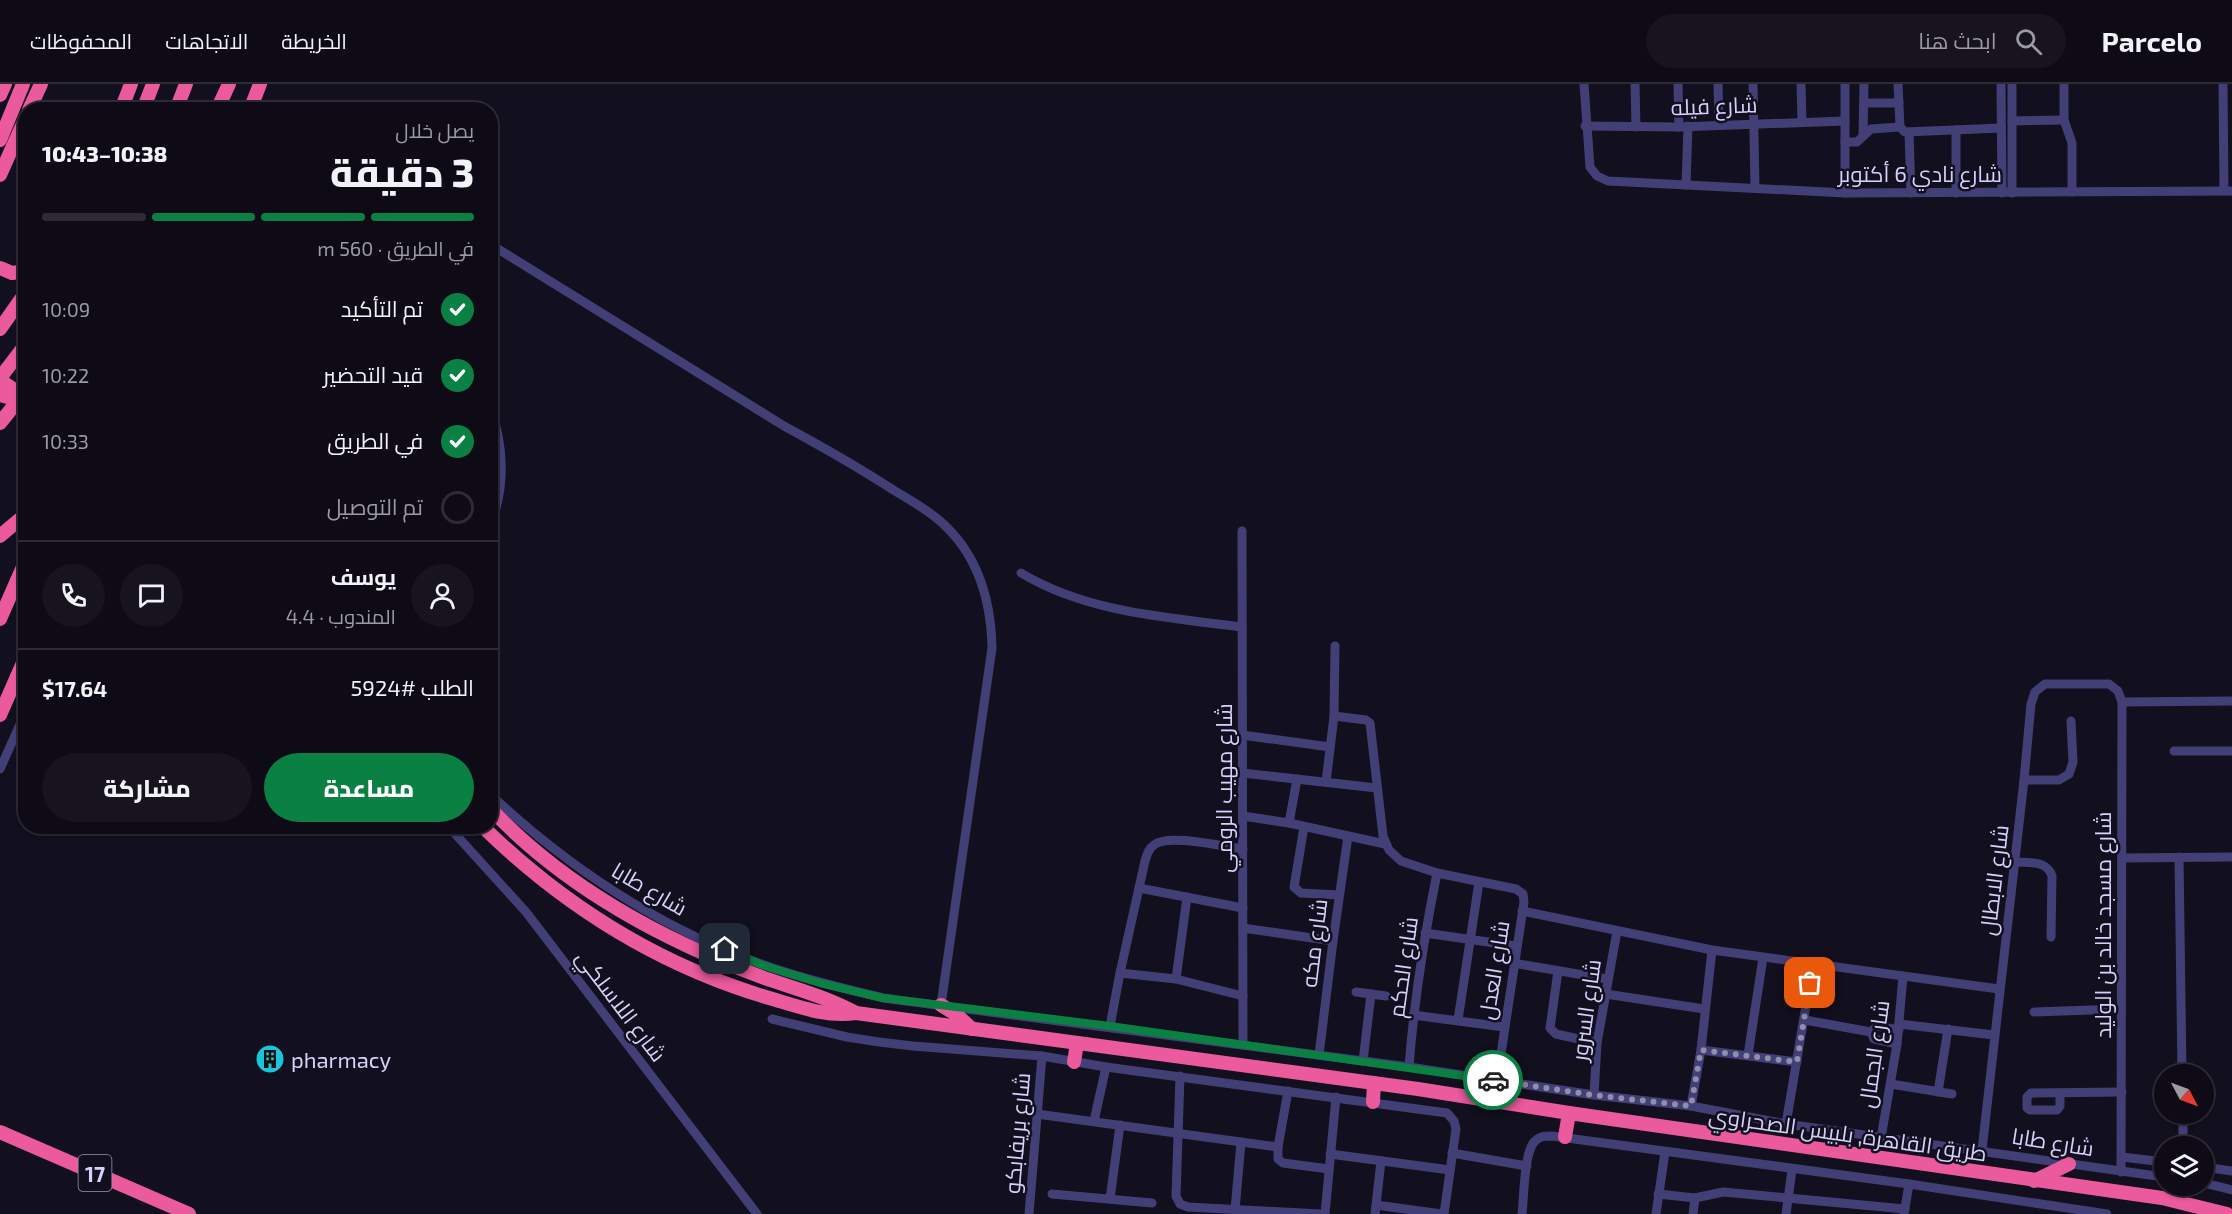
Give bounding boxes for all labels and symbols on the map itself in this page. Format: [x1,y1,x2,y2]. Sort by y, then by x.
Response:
street label: شارع فيله [1670,90,1758,123]
street label: شارع نادي 6 أكتوبر [1836,160,2002,191]
street label: شارع مهيب الرومي [1210,703,1241,873]
street label: شارع مسجد خالد بن الوليد [2089,811,2118,1039]
street label: شارع الابطال [1973,823,2016,937]
street label: شارع طابا [606,856,692,923]
street label: شارع مكه [1295,897,1334,989]
street label: شارع الحكم [1382,915,1426,1020]
street label: شارع العدل [1472,919,1517,1022]
pin [699,923,750,974]
street label: شارع اللاسلكي [568,944,672,1069]
street label: شارع السرور [1565,957,1608,1065]
pin [1784,957,1835,1008]
street label: شارع الجمال [1853,998,1896,1110]
building icon: pharmacy [254,1043,286,1075]
place label: pharmacy [291,1046,392,1072]
courier [1463,1050,1523,1110]
north arrow [2154,1064,2214,1124]
street label: شارع بريفابكو [998,1071,1037,1195]
street label: طريق القاهرة, بلبيس الصحراوي [1707,1101,1989,1170]
street label: شارع طابا [2010,1122,2096,1163]
road number: 17 [78,1155,112,1191]

